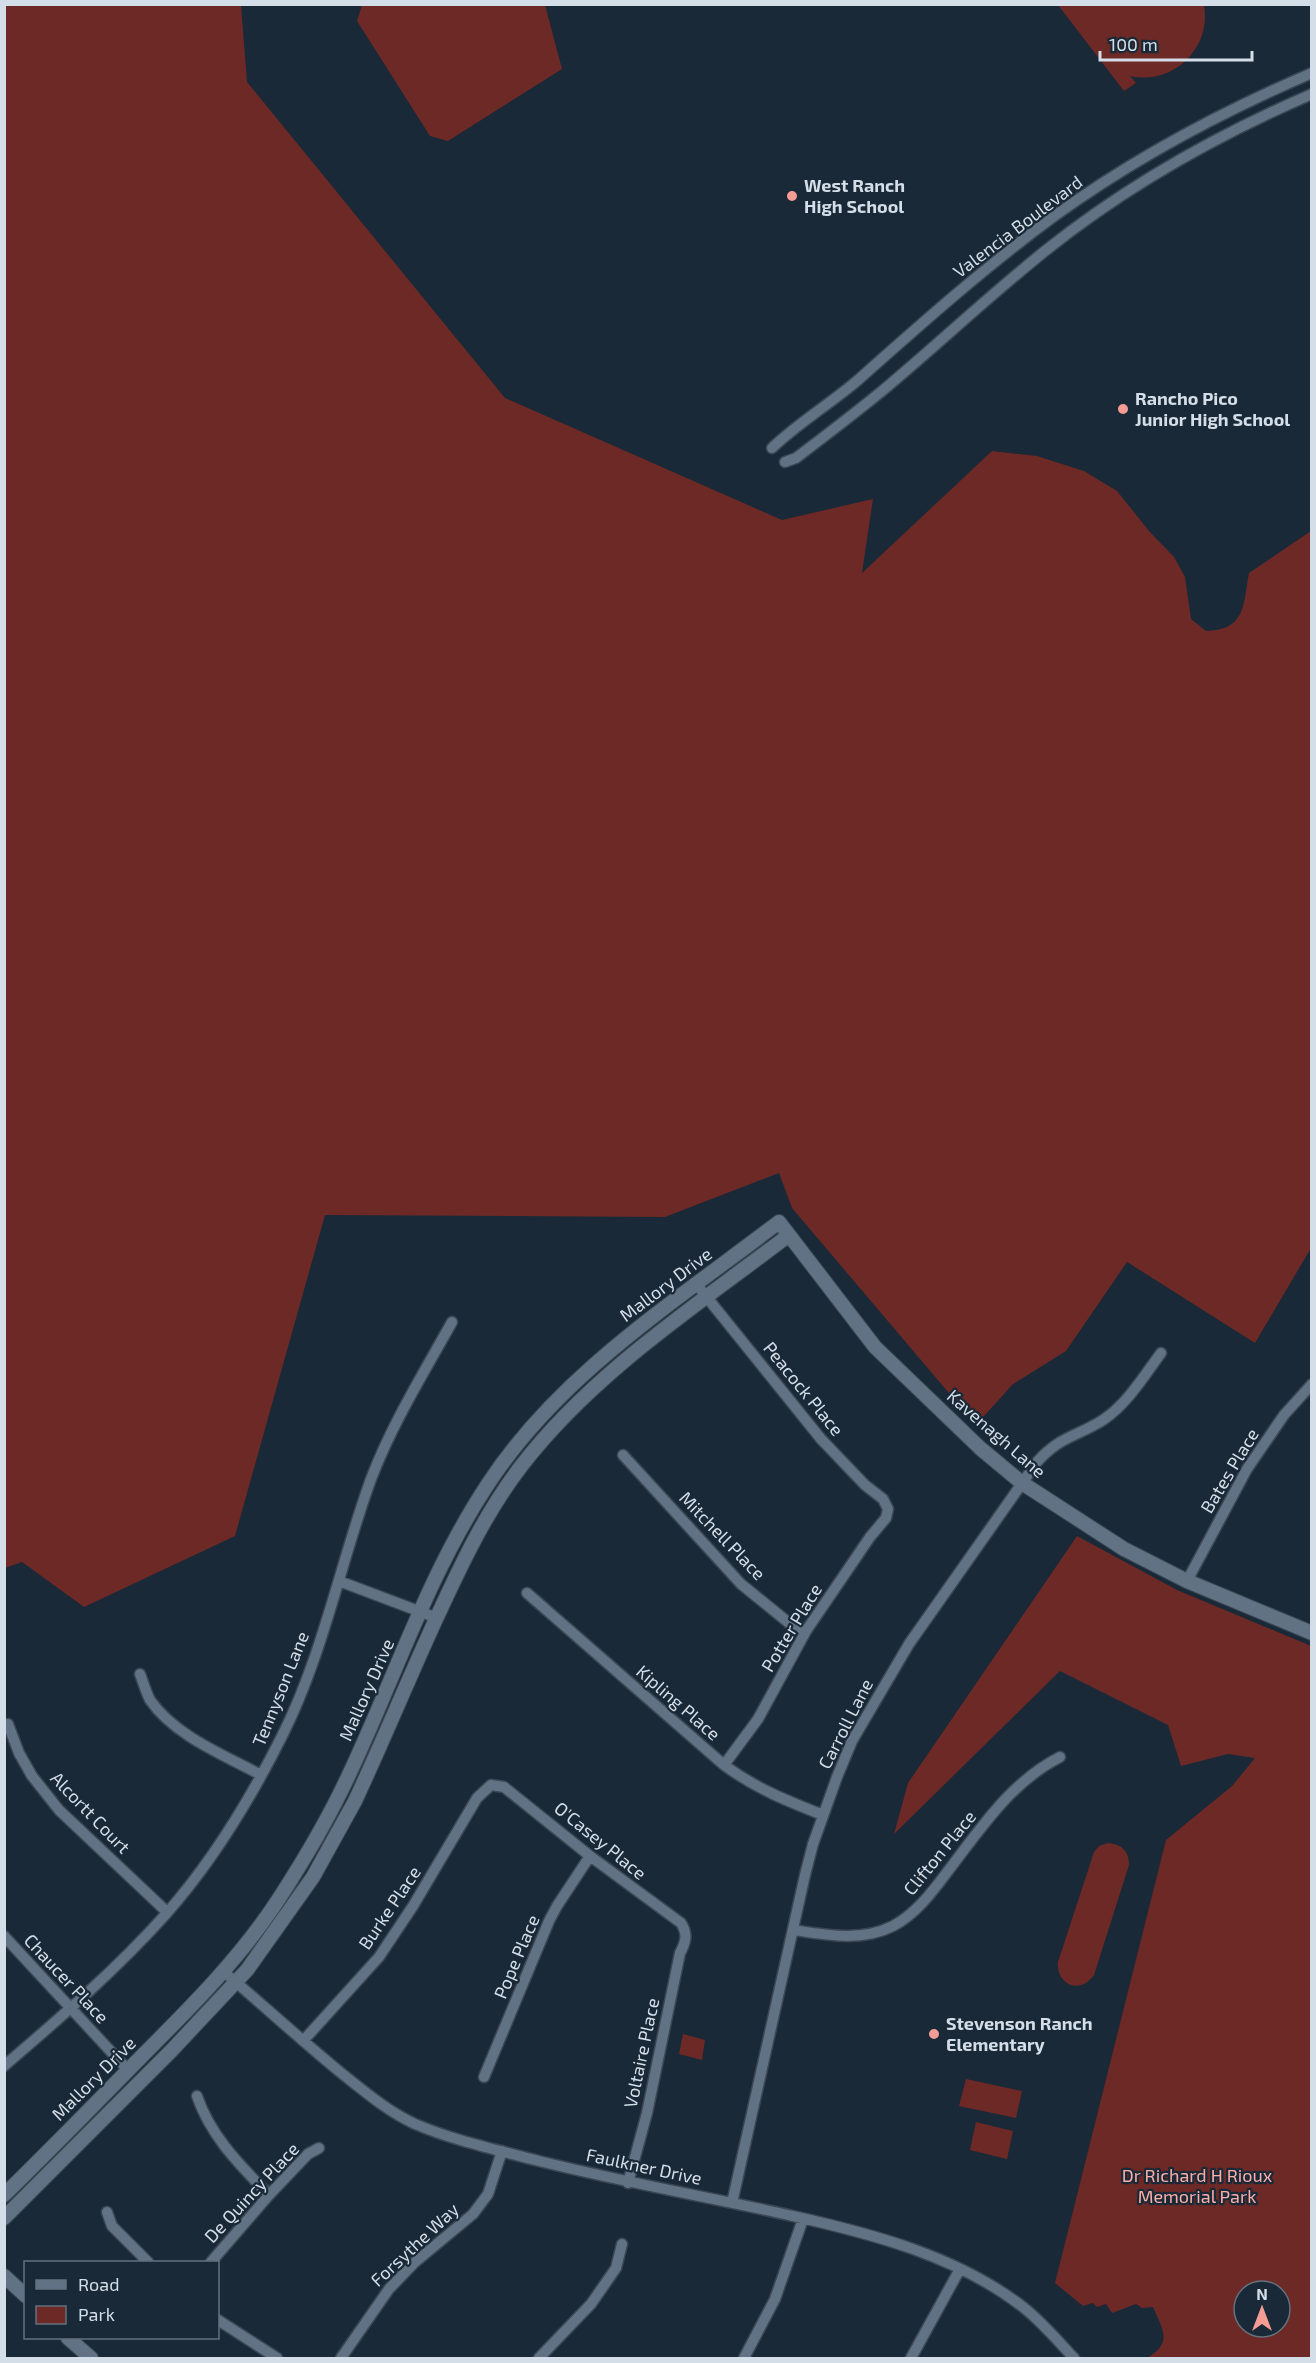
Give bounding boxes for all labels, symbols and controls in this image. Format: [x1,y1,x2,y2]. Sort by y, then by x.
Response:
scale bar [1100,24,1252,62]
text: 100 m [1109,33,1158,55]
street label: Valencia Boulevard [948,170,1086,282]
place label: West Ranch High School [804,174,905,217]
marker: West Ranch High School [785,189,799,203]
place label: Rancho Pico Junior High School [1135,387,1290,430]
marker: Rancho Pico Junior High School [1116,402,1130,416]
street label: Mallory Drive [615,1242,716,1326]
street label: Peacock Place [759,1337,848,1440]
street label: Kavenagh Lane [943,1384,1051,1482]
street label: Bates Place [1195,1424,1263,1517]
street label: Mitchell Place [675,1486,770,1584]
street label: Potter Place [756,1579,826,1676]
street label: Tennyson Lane [247,1628,313,1749]
street label: Mallory Drive [334,1635,398,1744]
street label: Kipling Place [632,1660,725,1745]
street label: Carroll Lane [813,1675,877,1772]
street label: Alcortt Court [46,1767,135,1858]
street label: O'Casey Place [550,1796,651,1884]
street label: Clifton Place [898,1806,980,1899]
street label: Burke Place [353,1862,425,1953]
street label: Pope Place [489,1911,544,2002]
street label: Chaucer Place [20,1929,114,2028]
street label: Voltaire Place [619,1996,663,2110]
place label: Stevenson Ranch Elementary [946,2012,1093,2055]
marker: Stevenson Ranch Elementary [927,2027,941,2041]
street label: Mallory Drive [47,2032,140,2125]
street label: De Quincy Place [199,2138,303,2247]
street label: Faulkner Drive [584,2143,704,2189]
park label: Dr Richard H Rioux Memorial Park [1122,2164,1273,2207]
street label: Forsythe Way [366,2198,463,2291]
legend [24,2261,219,2339]
text: Road [78,2273,119,2295]
north arrow [1232,2279,1292,2339]
text: N [1256,2284,1268,2303]
text: Park [78,2303,115,2325]

